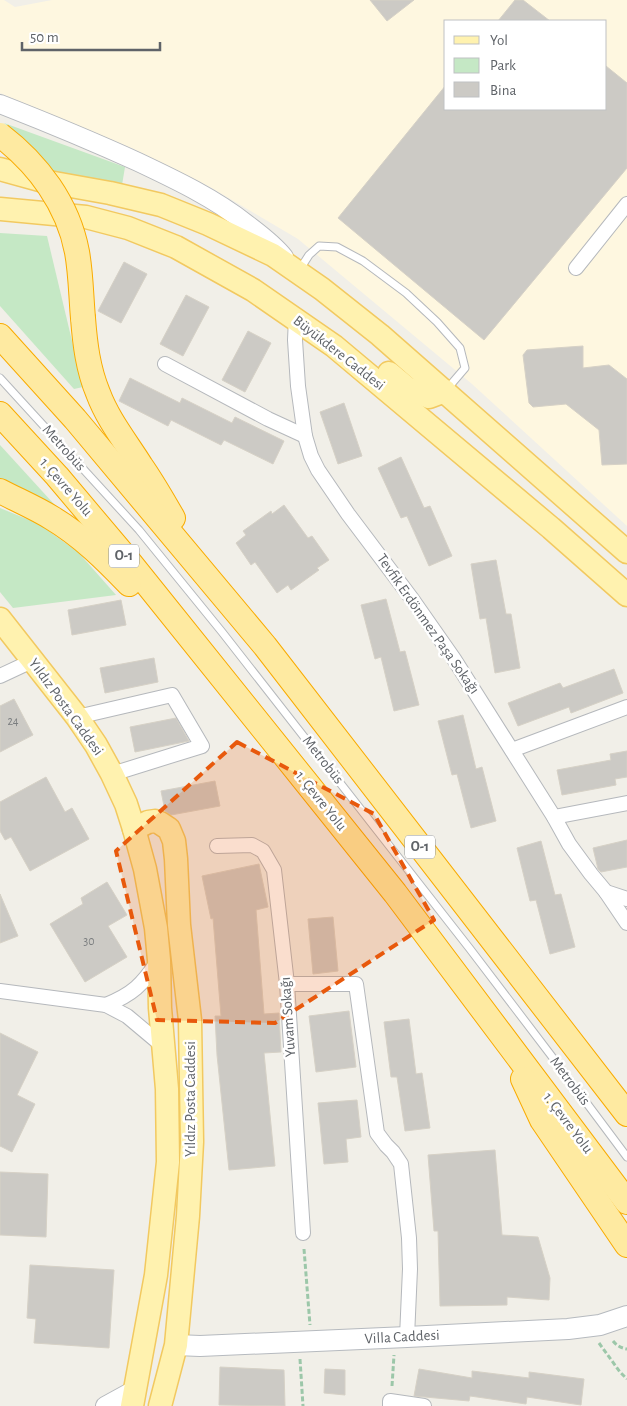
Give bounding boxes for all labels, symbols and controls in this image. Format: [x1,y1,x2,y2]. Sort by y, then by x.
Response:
scale bar [22,20,160,52]
legend [444,20,607,110]
text: 50 m [30,30,59,45]
text: Yol [490,33,508,48]
text: Park [490,58,516,73]
text: Bina [490,83,516,98]
street label: Büyükdere Caddesi [290,313,388,393]
street label: Metrobüs [40,422,88,474]
street label: 1. Çevre Yolu [37,455,95,519]
road number: O-1 [109,544,139,568]
street label: Tevfik Erdönmez Paşa Sokağı [374,551,482,697]
street label: Yıldız Posta Caddesi [26,656,106,758]
house number: 24 [7,715,19,727]
street label: Metrobüs [300,733,346,787]
street label: 1. Çevre Yolu [293,768,350,834]
road number: O-1 [405,836,435,859]
house number: 30 [83,935,95,947]
street label: Yuvam Sokağı [278,976,298,1058]
street label: Yıldız Posta Caddesi [183,1041,198,1157]
street label: Metrobüs [547,1054,593,1108]
street label: 1. Çevre Yolu [540,1090,596,1156]
street label: Villa Caddesi [364,1328,440,1346]

